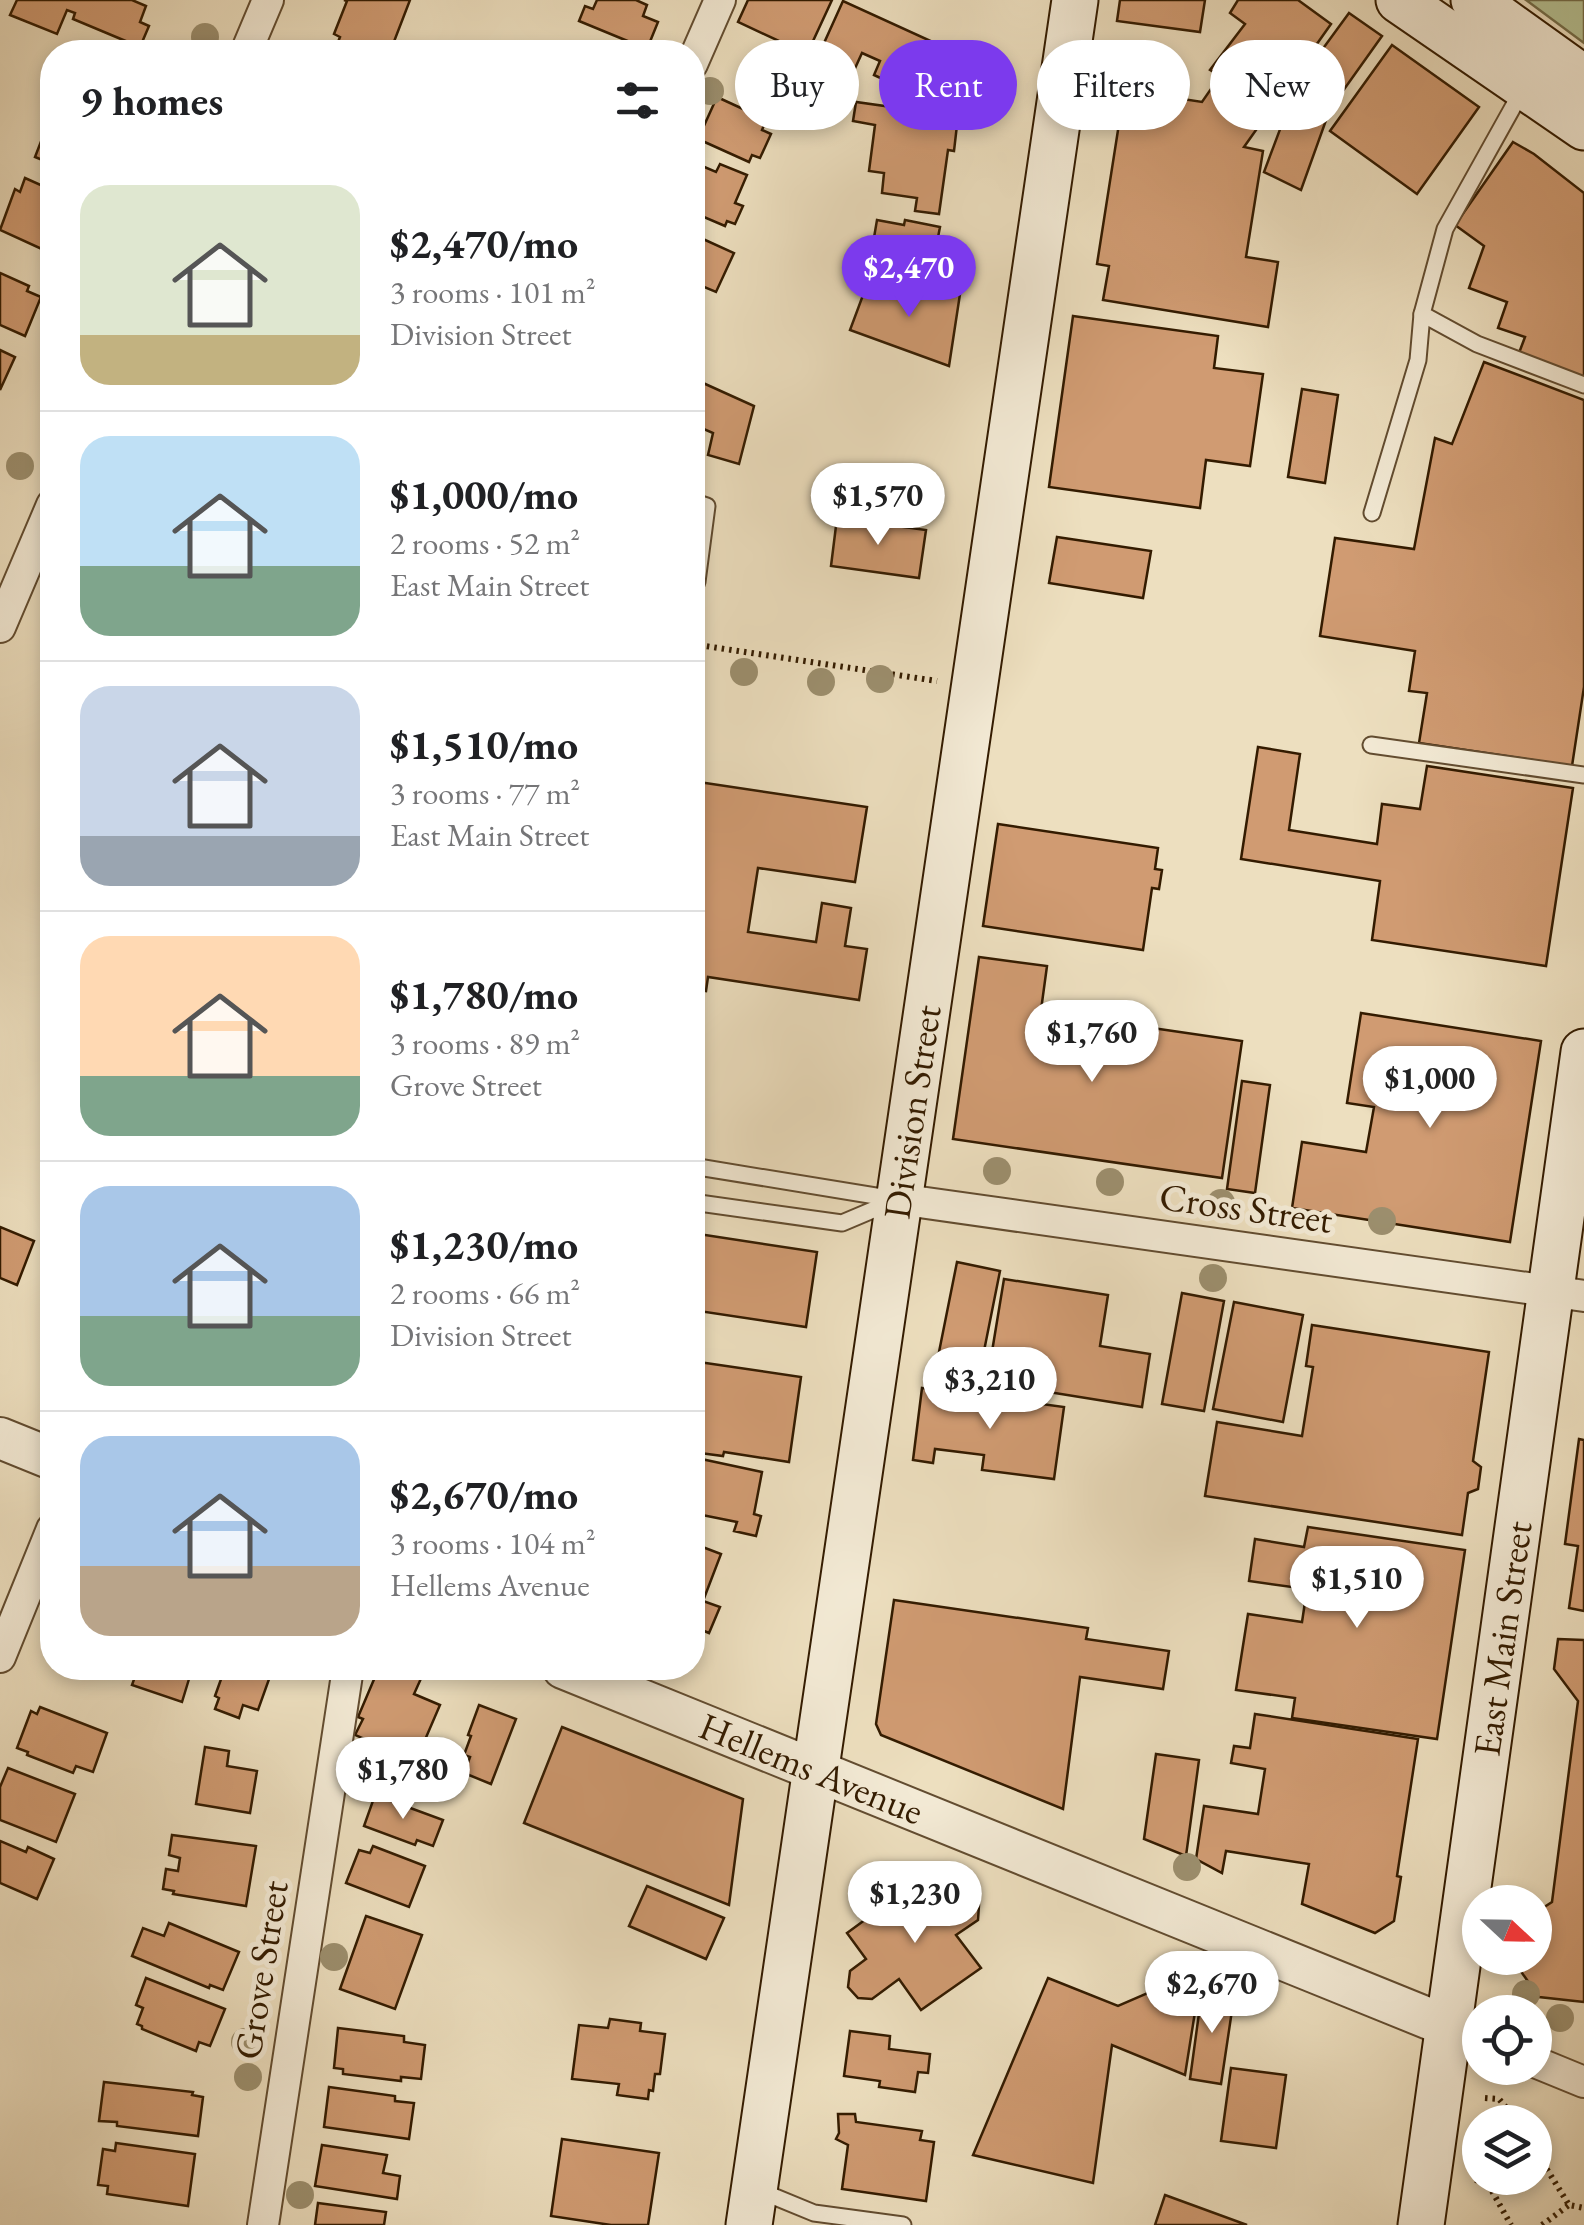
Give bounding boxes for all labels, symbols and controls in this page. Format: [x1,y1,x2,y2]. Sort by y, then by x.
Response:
chip: Buy [735,40,859,130]
chip: Rent [879,40,1017,130]
chip: Filters [1037,40,1190,130]
chip: New [1210,40,1345,130]
text: 9 homes [80,73,223,128]
icon: filters [610,73,665,128]
text: $2,470/mo [390,216,578,271]
icon: home [160,225,280,345]
pin: $2,470 [828,235,990,320]
text: $2,470 [864,246,954,288]
text: 3 rooms · 101 m² [390,271,596,313]
text: Division Street [390,313,571,355]
pin: $1,570 [797,463,959,548]
text: $1,000/mo [390,467,578,522]
text: $1,570 [833,474,923,516]
icon: home [160,476,280,596]
text: 2 rooms · 52 m² [390,522,580,564]
text: East Main Street [390,564,589,606]
text: $1,510/mo [390,717,578,772]
icon: home [160,726,280,846]
text: 3 rooms · 77 m² [390,772,580,814]
text: East Main Street [390,814,589,856]
text: $1,780/mo [390,967,578,1022]
icon: home [160,976,280,1096]
pin: $1,760 [1011,1000,1173,1085]
street label: Division Street [871,1002,952,1222]
text: $1,760 [1047,1011,1137,1053]
text: 3 rooms · 89 m² [390,1022,580,1064]
pin: $1,000 [1349,1046,1511,1131]
text: $1,000 [1385,1057,1475,1099]
text: Grove Street [390,1064,542,1106]
street label: Cross Street [1156,1171,1336,1244]
text: $1,230/mo [390,1217,578,1272]
icon: home [160,1226,280,1346]
text: 2 rooms · 66 m² [390,1272,580,1314]
text: Division Street [390,1314,571,1356]
pin: $3,210 [909,1347,1071,1432]
text: $3,210 [945,1358,1035,1400]
text: $2,670/mo [390,1467,578,1522]
icon: home [160,1476,280,1596]
street label: East Main Street [1461,1518,1543,1759]
text: 3 rooms · 104 m² [390,1522,596,1564]
pin: $1,510 [1276,1546,1438,1631]
text: $1,510 [1312,1557,1402,1599]
text: Hellems Avenue [390,1564,590,1606]
street label: Hellems Avenue [692,1701,931,1835]
pin: $1,780 [322,1737,484,1822]
text: $1,780 [358,1748,448,1790]
pin: $1,230 [834,1861,996,1946]
text: $1,230 [870,1872,960,1914]
street label: Grove Street [222,1877,299,2063]
north arrow [1462,1885,1552,1975]
map controls [1462,1885,1552,2195]
pin: $2,670 [1131,1951,1293,2036]
text: $2,670 [1167,1962,1257,2004]
button: locate [1462,1995,1552,2085]
button: layers [1462,2105,1552,2195]

